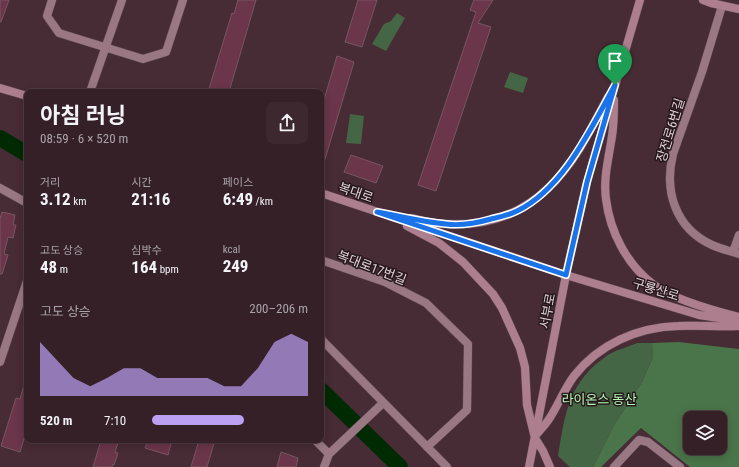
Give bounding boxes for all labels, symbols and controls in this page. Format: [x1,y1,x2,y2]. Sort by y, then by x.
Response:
pin [598,44,632,85]
icon: arrive [604,50,626,72]
street label: 장전로6번길 [654,96,687,164]
button: share [266,102,308,144]
text: 아침 러닝 [40,103,126,128]
text: 08:59 · 6 × 520 m [40,131,128,146]
text: 거리 [40,176,60,189]
text: 시간 [131,176,152,189]
text: 페이스 [223,176,253,189]
street label: 복대로 [336,180,375,205]
text: 3.12 [40,189,71,209]
text: 21:16 [131,189,170,209]
text: 6:49 [223,189,253,209]
text: km [71,195,86,208]
text: /km [253,195,273,208]
text: kcal [223,243,240,256]
text: 고도 상승 [40,244,83,257]
text: 심박수 [131,244,162,257]
street label: 복대로17번길 [335,247,408,287]
text: 249 [223,256,248,276]
text: 48 [40,257,57,277]
text: 164 [131,257,157,277]
text: m [57,263,68,276]
text: bpm [157,263,179,276]
street label: 구룡산로 [631,275,681,304]
street label: 서부로 [537,292,558,330]
text: 200–206 m [249,301,308,316]
text: 고도 상승 [40,304,91,319]
park label: 라이온스 동산 [562,392,636,407]
map controls [683,411,727,455]
button: layers [683,411,727,455]
text: 520 m [40,413,72,428]
text: 7:10 [104,413,126,428]

